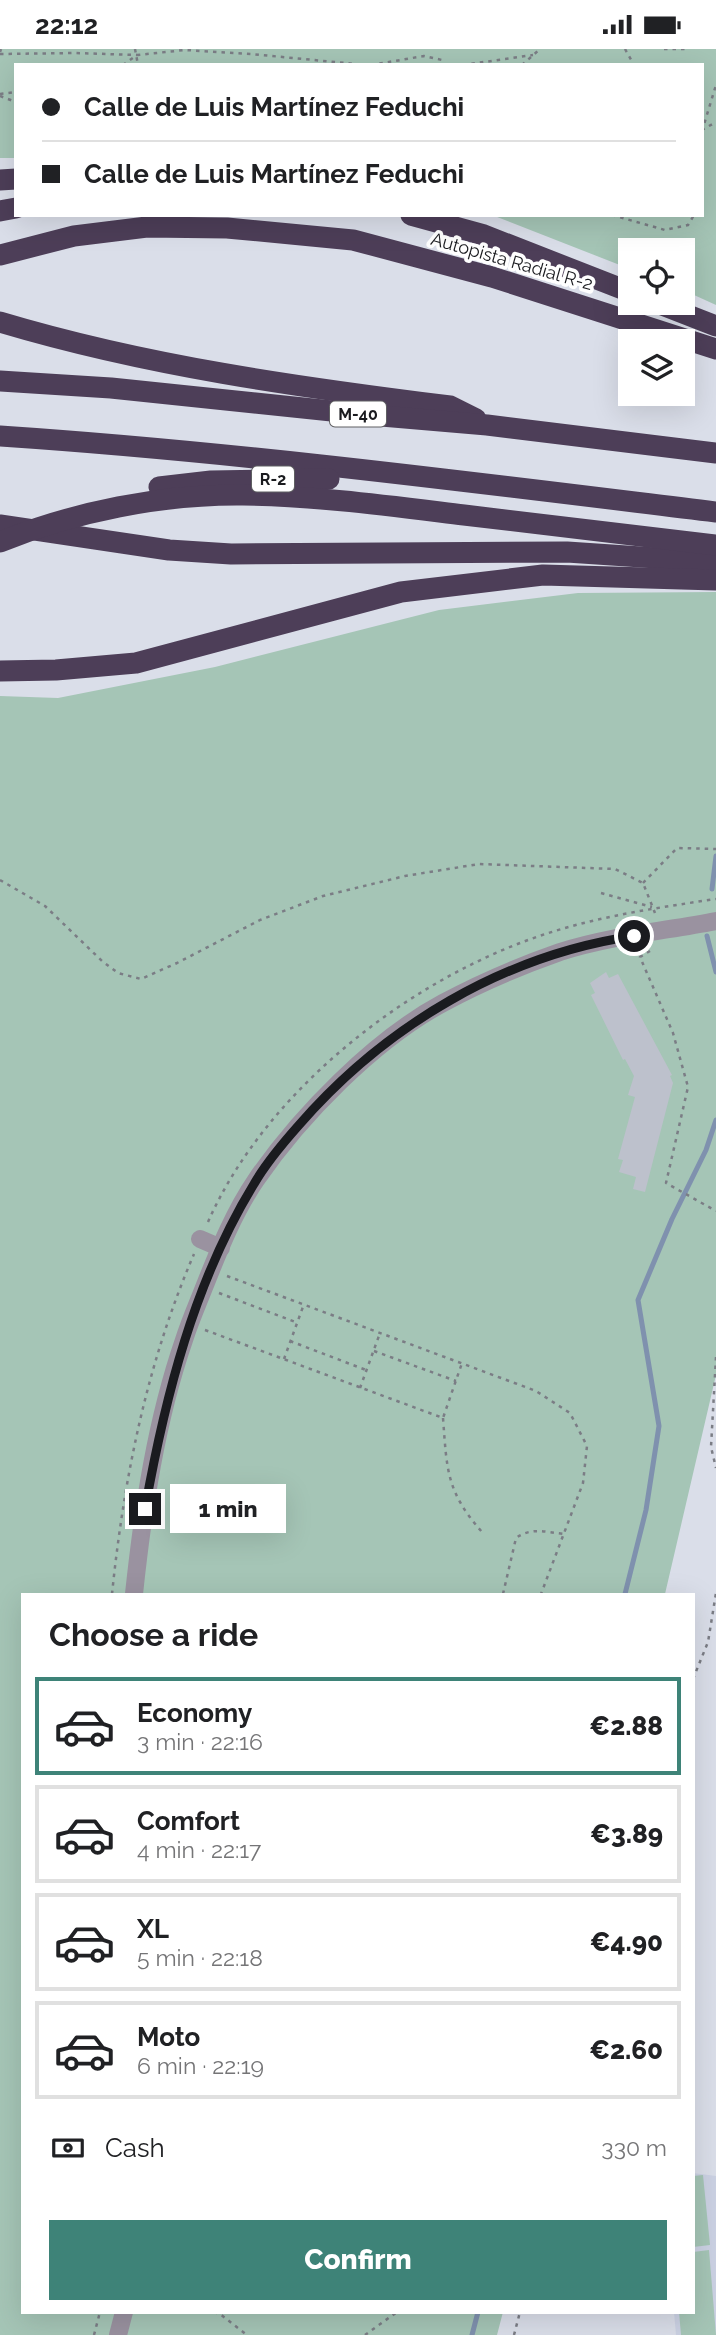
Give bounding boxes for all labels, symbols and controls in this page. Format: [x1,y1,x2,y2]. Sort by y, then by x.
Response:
text: 22:12 [35,10,98,40]
text: Calle de Luis Martínez Feduchi [84,92,464,122]
text: Calle de Luis Martínez Feduchi [84,159,464,189]
street label: Autopista Radial R-2 [429,228,595,294]
map controls [618,238,695,406]
button: locate [618,238,695,315]
button: layers [618,329,695,406]
road number: M-40 [330,401,386,427]
road number: R-2 [252,467,294,491]
route start [618,920,650,952]
callout: 1 min [170,1485,285,1533]
route end [129,1493,161,1525]
text: 1 min [198,1495,258,1522]
text: Choose a ride [49,1616,258,1653]
icon: car [53,1695,116,1758]
text: Economy [137,1698,252,1728]
text: €2.88 [589,1711,663,1741]
text: 3 min · 22:16 [137,1728,263,1755]
icon: car [53,1803,116,1866]
text: Comfort [137,1806,240,1836]
text: €3.89 [590,1819,663,1849]
text: 4 min · 22:17 [137,1836,261,1863]
icon: car [53,1911,116,1974]
text: XL [137,1914,169,1944]
text: €4.90 [590,1927,663,1957]
text: 5 min · 22:18 [137,1944,263,1971]
icon: car [53,2019,116,2082]
text: Moto [137,2022,200,2052]
text: €2.60 [589,2035,663,2065]
text: 6 min · 22:19 [137,2052,264,2079]
icon: cash [49,2129,87,2167]
text: Cash [105,2133,165,2163]
text: 330 m [601,2134,667,2161]
button: Confirm [49,2220,667,2300]

